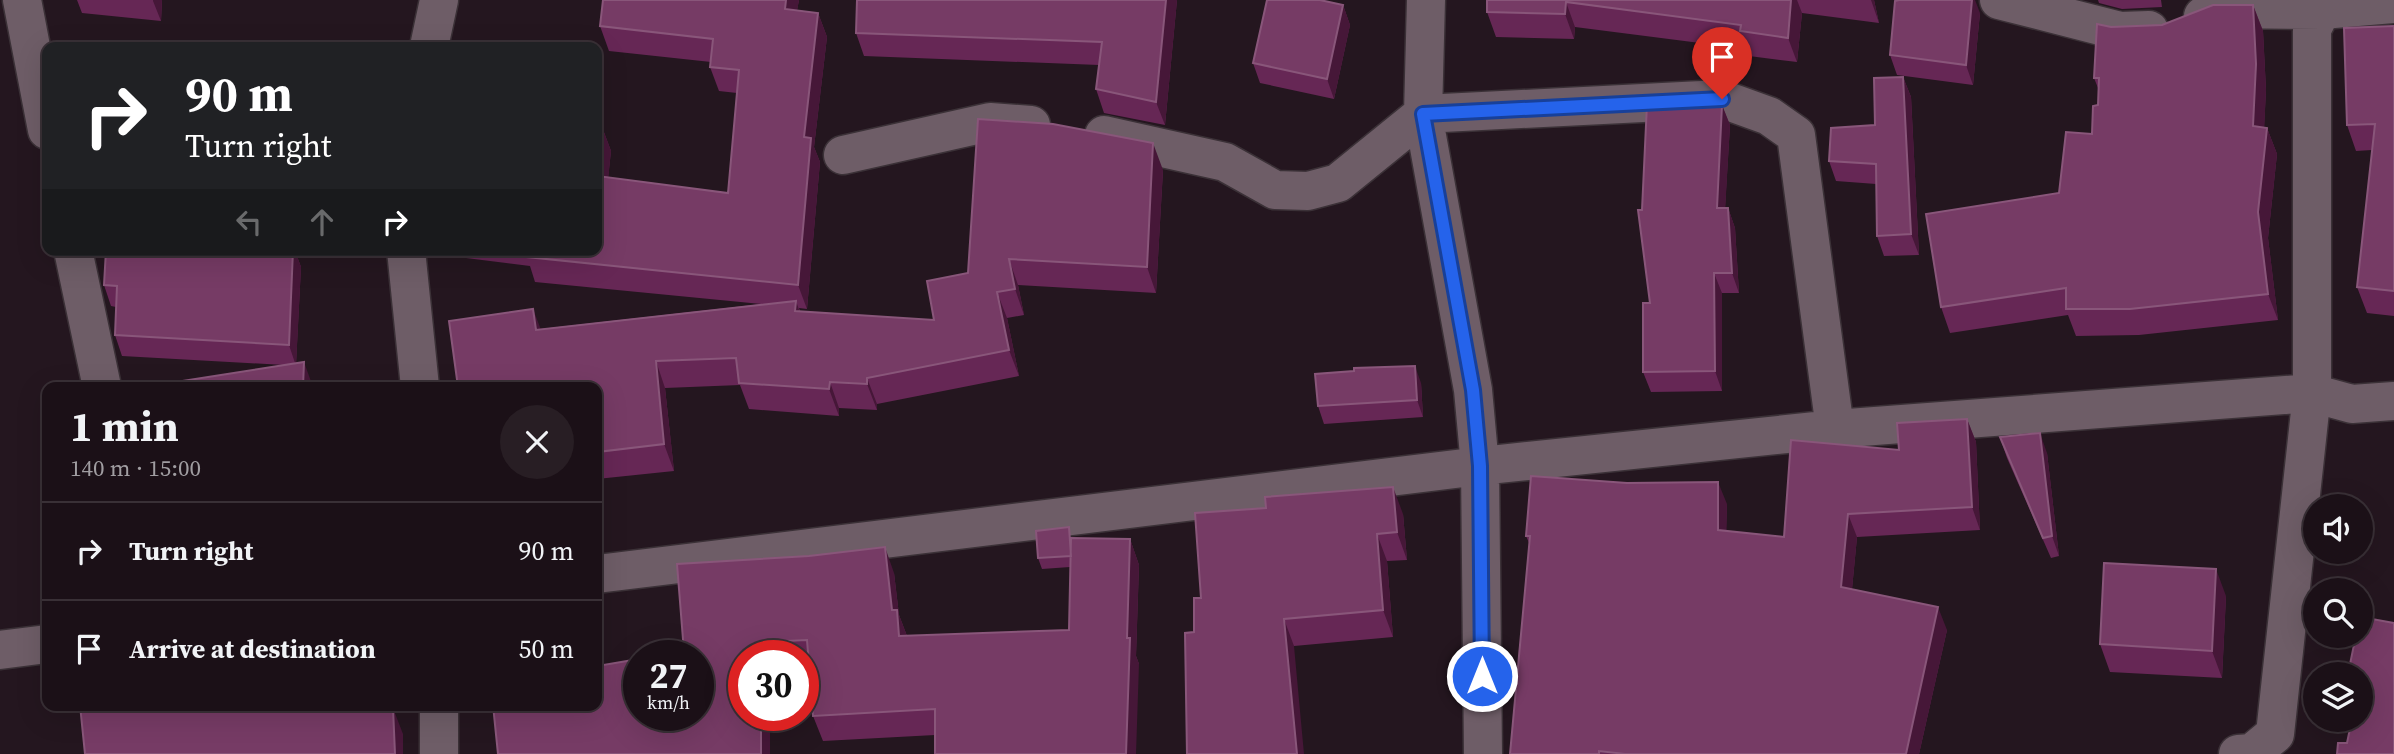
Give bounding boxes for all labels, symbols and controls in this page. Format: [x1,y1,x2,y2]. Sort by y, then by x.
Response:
pin [1692,27,1752,99]
icon: arrive [1703,38,1741,76]
text: 90 m [185,60,293,127]
icon: right [70,70,161,161]
text: Turn right [185,124,331,168]
icon: left [230,203,268,241]
icon: ahead [303,203,341,241]
icon: right [376,203,414,241]
text: 1 min [70,397,179,455]
button: close [500,405,574,479]
text: 140 m · 15:00 [70,452,201,484]
map controls [2303,494,2373,732]
button: sound [2303,494,2373,564]
icon: right [70,532,108,570]
text: Turn right [129,533,253,569]
text: 90 m [519,533,574,569]
button: search [2303,578,2373,648]
icon: arrive [70,630,108,668]
text: Arrive at destination [129,631,376,667]
text: 50 m [519,631,574,667]
position arrow [1445,639,1519,713]
speed limit sign: 30 [728,640,819,731]
text: 27 [650,652,687,700]
button: layers [2303,662,2373,732]
text: km/h [647,690,690,715]

